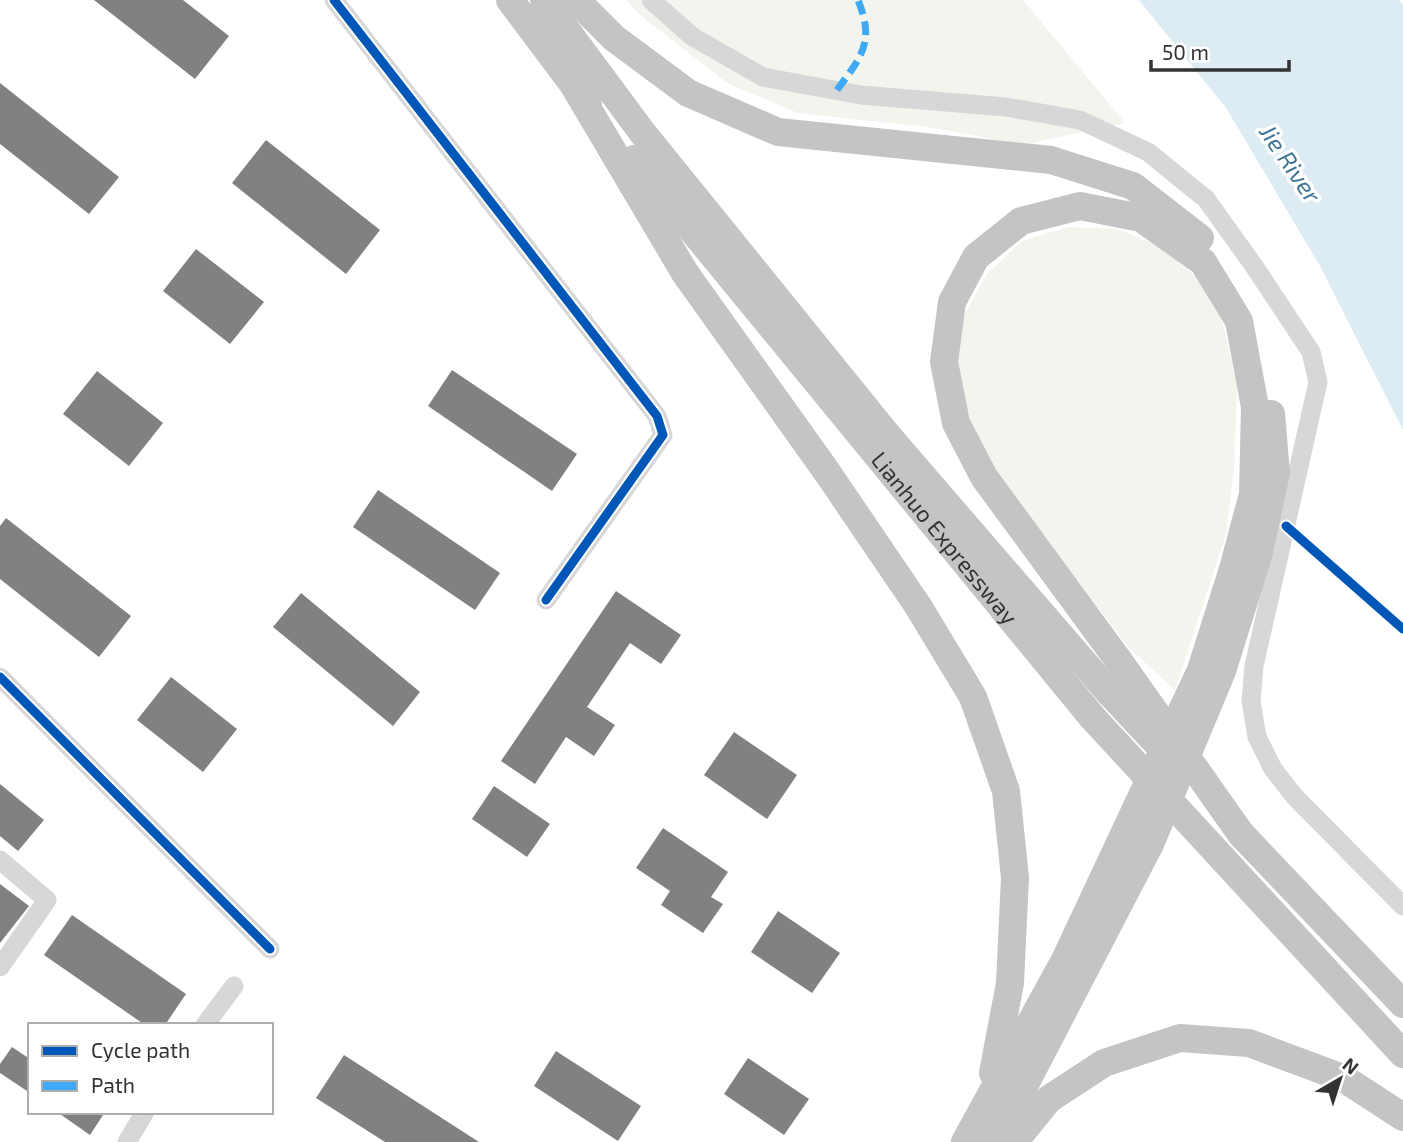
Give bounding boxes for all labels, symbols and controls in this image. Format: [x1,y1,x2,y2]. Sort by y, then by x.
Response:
scale bar [1151,28,1289,72]
text: 50 m [1162,39,1209,64]
water label: Jie River [1254,118,1328,208]
street label: Lianhuo Expressway [866,446,1024,630]
legend [28,1023,273,1114]
text: Cycle path [91,1037,190,1062]
north arrow [1305,1044,1375,1114]
text: N [1338,1052,1364,1079]
text: Path [91,1072,135,1097]

